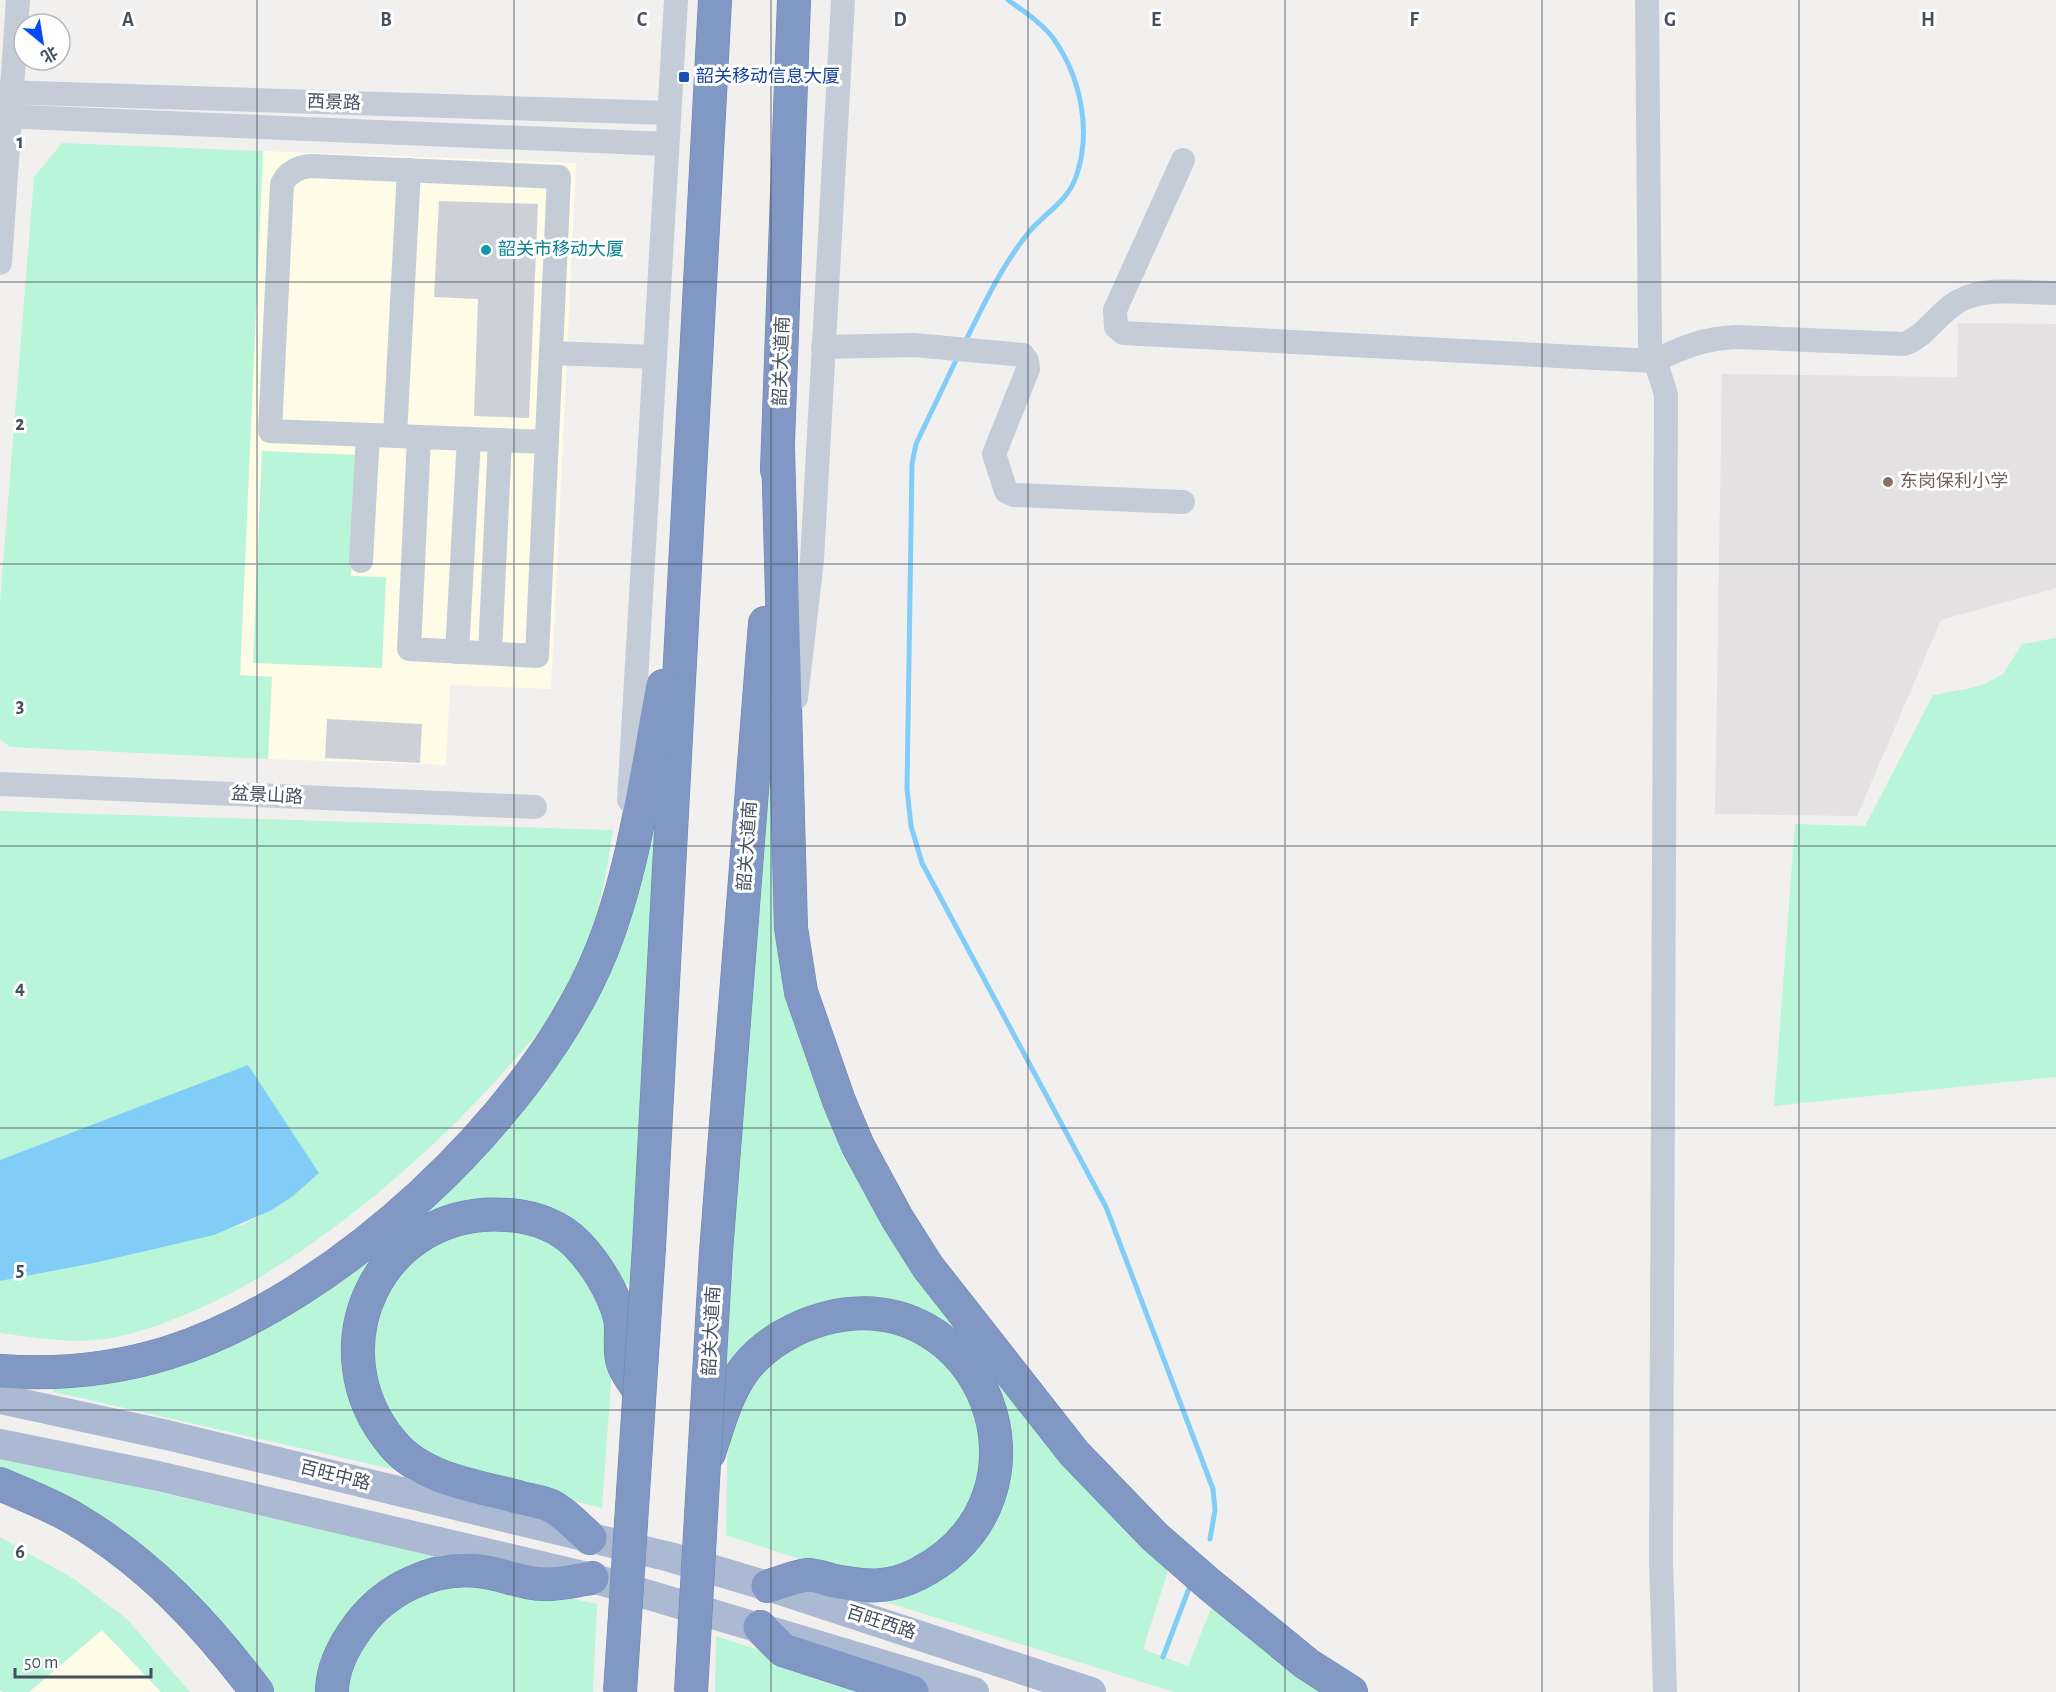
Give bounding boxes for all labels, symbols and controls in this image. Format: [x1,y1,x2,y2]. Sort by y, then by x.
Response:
text: A [122,10,134,30]
text: B [380,10,392,30]
text: C [637,10,648,30]
text: D [893,10,907,30]
text: E [1151,10,1161,30]
text: F [1409,10,1419,30]
text: G [1664,10,1676,30]
text: H [1921,10,1935,30]
north arrow [12,12,72,72]
text: 北 [38,43,60,66]
place label: 韶关移动信息大厦 [696,66,840,86]
marker: 韶关移动信息大厦 [677,70,691,84]
street label: 西景路 [307,91,361,113]
text: 1 [16,132,24,152]
place label: 韶关市移动大厦 [498,239,624,259]
marker: 韶关市移动大厦 [479,243,493,257]
street label: 韶关大道南 [769,316,793,406]
text: 2 [15,414,25,434]
place label: 东岗保利小学 [1900,471,2008,491]
marker: 东岗保利小学 [1881,475,1895,489]
text: 3 [16,696,24,716]
street label: 盆景山路 [231,783,304,807]
street label: 韶关大道南 [734,800,760,892]
text: 4 [15,978,25,998]
text: 5 [16,1260,24,1280]
street label: 韶关大道南 [699,1285,723,1376]
street label: 百旺中路 [298,1457,373,1493]
text: 6 [15,1542,25,1562]
street label: 百旺西路 [844,1601,919,1643]
scale bar [15,1641,152,1679]
text: 50 m [24,1654,58,1672]

